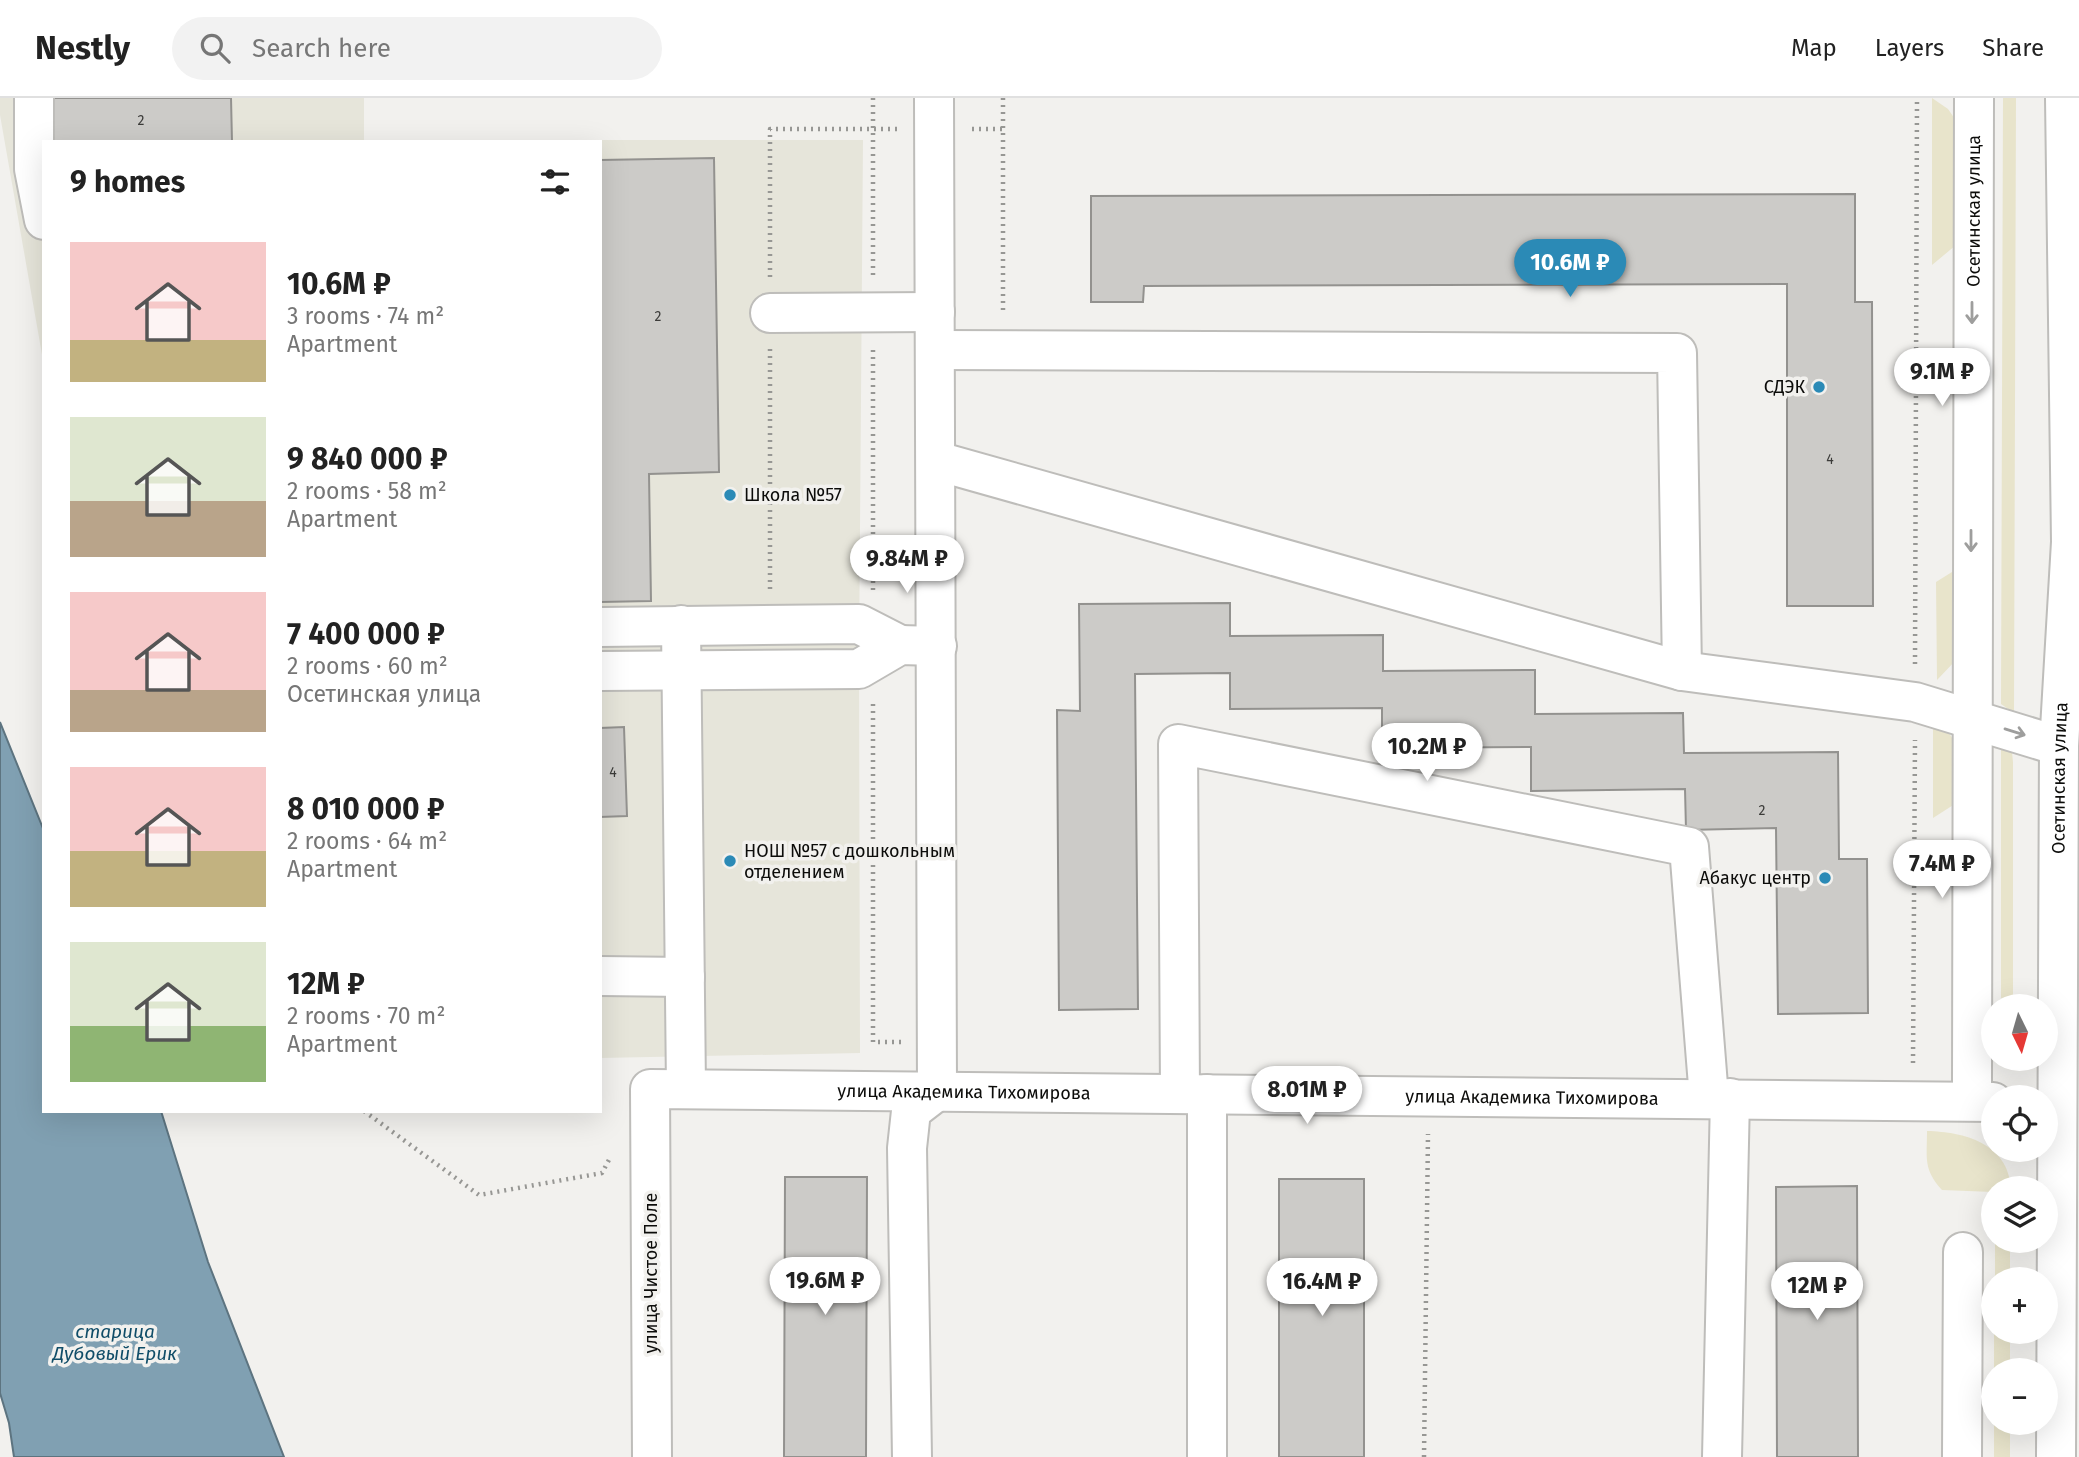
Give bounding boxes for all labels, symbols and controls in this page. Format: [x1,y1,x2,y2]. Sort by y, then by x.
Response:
search box [172,17,662,80]
text: Nestly [35,28,130,68]
icon: search [196,29,234,67]
text: Search here [252,33,391,64]
text: Map [1791,34,1837,62]
text: Layers [1875,34,1944,62]
text: Share [1982,34,2044,62]
house number: 2 [138,112,145,129]
street label: Осетинская улица [1963,135,1985,287]
icon: filters [536,163,574,201]
text: 9 homes [70,164,185,200]
pin: 10.6M ₽ [1505,240,1635,299]
text: 10.6M ₽ [1530,248,1610,276]
text: 10.6M ₽ [287,266,391,302]
icon: home [126,270,210,354]
one-way arrow [1966,301,1979,324]
text: 3 rooms · 74 m² [287,302,444,330]
house number: 2 [655,308,662,325]
text: Apartment [287,330,397,358]
pin: 9.1M ₽ [1885,348,1999,408]
text: 9.1M ₽ [1910,357,1974,385]
place label: СДЭК [1764,376,1805,398]
marker: СДЭК [1811,379,1827,395]
text: 9 840 000 ₽ [287,441,448,477]
icon: home [126,445,210,529]
house number: 4 [1826,451,1834,468]
text: 2 rooms · 58 m² [287,477,447,505]
place label: Школа №57 [744,484,842,506]
marker: Школа №57 [722,487,738,503]
text: Apartment [287,505,397,533]
one-way arrow [1964,529,1978,552]
pin: 9.84M ₽ [842,536,972,595]
text: 9.84M ₽ [866,544,948,572]
text: 7 400 000 ₽ [287,616,445,652]
icon: home [126,620,210,704]
text: 2 rooms · 60 m² [287,652,448,680]
text: Осетинская улица [287,680,481,708]
street label: Осетинская улица [2048,701,2073,854]
pin: 10.2M ₽ [1362,724,1492,783]
one-way arrow [2004,726,2026,739]
text: 10.2M ₽ [1388,732,1466,760]
house number: 4 [609,764,617,781]
text: 8 010 000 ₽ [287,791,445,827]
icon: home [126,795,210,879]
house number: 2 [1759,802,1766,819]
text: 2 rooms · 64 m² [287,827,447,855]
place label: НОШ №57 с дошкольным отделением [744,840,955,883]
pin: 7.4M ₽ [1885,840,1999,900]
text: 7.4M ₽ [1909,849,1975,877]
marker: НОШ №57 с дошкольным отделением [722,853,738,869]
text: Apartment [287,855,397,883]
place label: Абакус центр [1700,867,1811,889]
marker: Абакус центр [1817,870,1833,886]
text: 12M ₽ [287,966,365,1002]
icon: home [126,970,210,1054]
north arrow [1981,994,2058,1071]
map controls [1981,994,2058,1435]
text: 2 rooms · 70 m² [287,1002,445,1030]
text: Apartment [287,1030,397,1058]
pin: 8.01M ₽ [1242,1066,1372,1126]
text: 8.01M ₽ [1267,1075,1347,1103]
street label: улица Академика Тихомирова [837,1080,1091,1104]
street label: улица Академика Тихомирова [1405,1085,1659,1110]
button: locate [1981,1085,2058,1162]
button: layers [1981,1176,2058,1253]
street label: улица Чистое Поле [640,1193,662,1353]
pin: 19.6M ₽ [760,1258,890,1317]
pin: 16.4M ₽ [1257,1258,1387,1318]
pin: 12M ₽ [1768,1262,1866,1322]
text: 19.6M ₽ [785,1266,865,1294]
text: 16.4M ₽ [1283,1267,1361,1295]
button: + [1981,1267,2058,1344]
text: 12M ₽ [1787,1271,1847,1299]
water label: старица Дубовый Ерик [51,1320,177,1365]
button: − [1981,1358,2058,1435]

